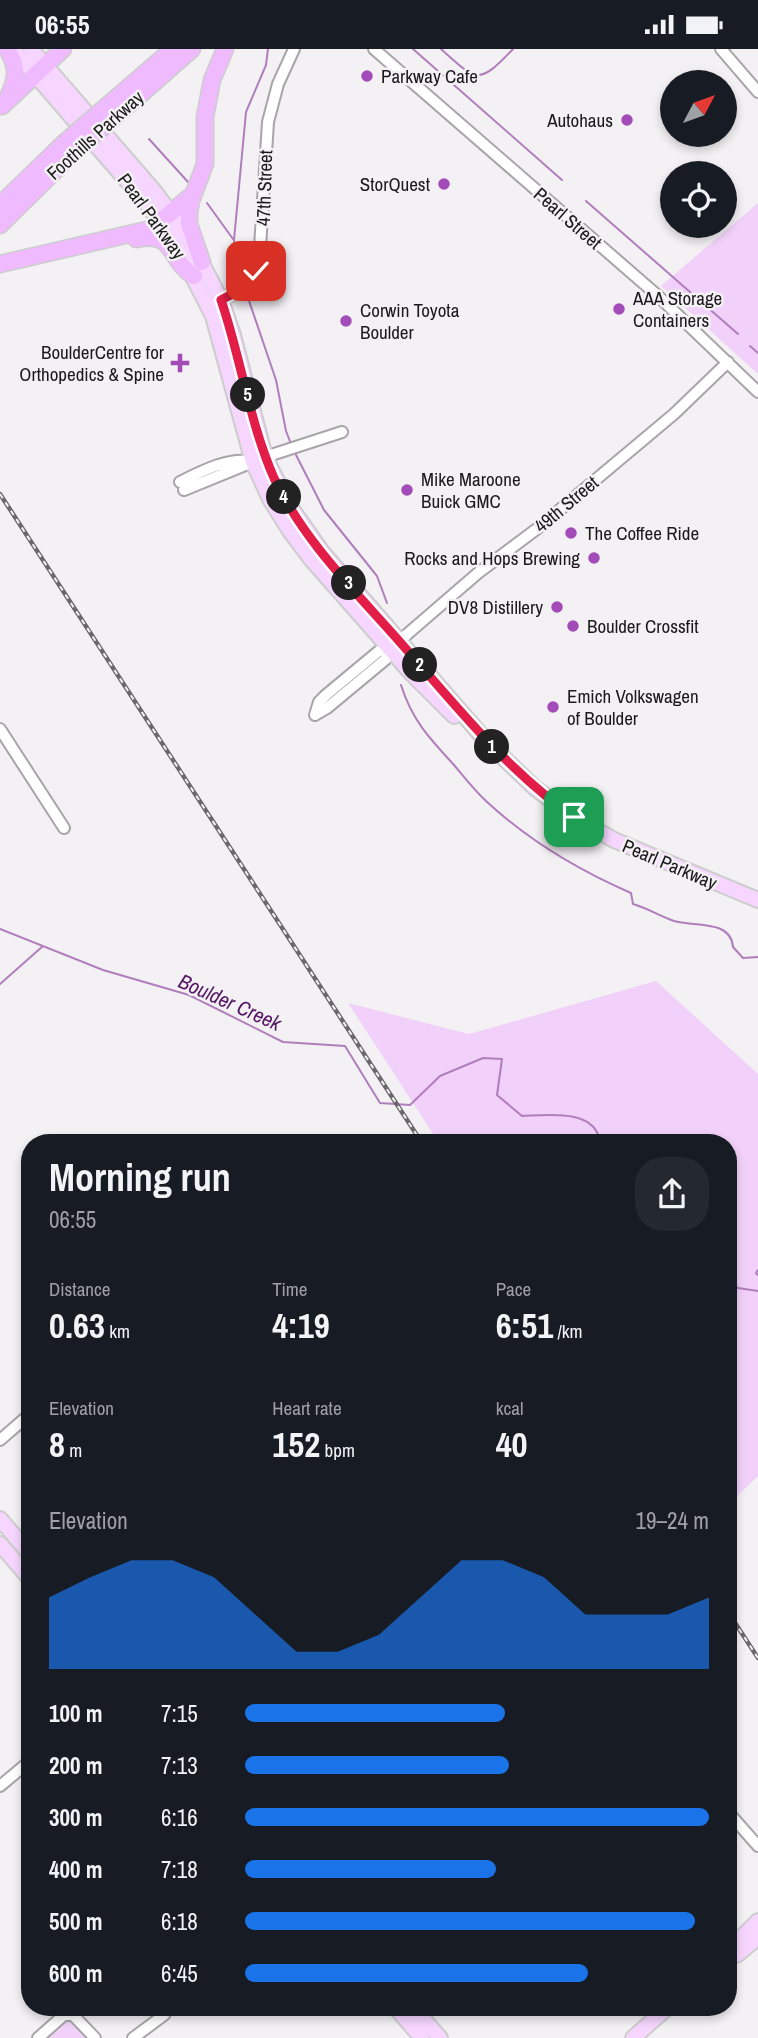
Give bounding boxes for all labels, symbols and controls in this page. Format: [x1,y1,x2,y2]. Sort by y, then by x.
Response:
text: 06:55 [35,7,90,42]
place label: Parkway Cafe [381,63,478,89]
marker: Parkway Cafe [359,68,375,84]
north arrow [660,70,737,147]
map controls [660,70,737,238]
street label: Foothills Parkway [41,84,149,186]
place label: Autohaus [546,107,613,133]
marker: Autohaus [619,112,635,128]
street label: 47th Street [250,149,278,227]
button: locate [660,161,737,238]
street label: Pearl Parkway [112,168,192,264]
place label: StorQuest [360,171,431,197]
marker: StorQuest [436,176,452,192]
street label: Pearl Street [528,181,608,255]
pin [226,241,286,301]
icon: check [237,252,275,290]
place label: AAA Storage Containers [632,285,722,333]
place label: Corwin Toyota Boulder [360,297,460,345]
marker: AAA Storage Containers [611,301,627,317]
marker: Corwin Toyota Boulder [338,313,354,329]
place label: BoulderCentre for Orthopedics & Spine [19,339,165,387]
marker: BoulderCentre for Orthopedics & Spine [170,353,190,373]
pin: 5 [230,377,266,413]
text: 5 [243,381,252,407]
place label: Mike Maroone Buick GMC [421,466,521,514]
street label: 49th Street [528,469,604,538]
pin: 4 [266,479,302,515]
marker: Mike Maroone Buick GMC [399,482,415,498]
text: 4 [279,483,288,509]
place label: The Coffee Ride [585,520,699,546]
marker: The Coffee Ride [563,525,579,541]
place label: Rocks and Hops Brewing [404,545,580,571]
marker: Rocks and Hops Brewing [586,550,602,566]
pin: 3 [332,565,366,601]
text: 3 [344,569,353,595]
place label: DV8 Distillery [448,594,543,620]
marker: DV8 Distillery [549,599,565,615]
place label: Boulder Crossfit [587,613,699,639]
marker: Boulder Crossfit [565,618,581,634]
pin: 2 [402,647,438,683]
text: 2 [415,651,424,677]
place label: Emich Volkswagen of Boulder [567,683,699,731]
marker: Emich Volkswagen of Boulder [545,699,561,715]
pin: 1 [475,729,510,765]
text: 1 [487,733,496,759]
pin [544,787,604,847]
icon: arrive [555,798,593,836]
street label: Pearl Parkway [619,832,721,896]
water label: Boulder Creek [174,966,287,1038]
text: Morning run [49,1152,231,1203]
button: share [635,1157,709,1231]
text: 06:55 [49,1204,96,1235]
text: Distance [49,1276,110,1302]
text: Time [272,1276,307,1302]
text: Pace [496,1276,531,1302]
text: 0.63 [49,1302,105,1349]
text: 4:19 [272,1302,330,1349]
text: 6:51 [496,1302,553,1349]
text: km [105,1318,130,1344]
text: /km [553,1318,583,1344]
text: Elevation [49,1395,114,1421]
text: Heart rate [272,1395,342,1421]
text: kcal [496,1395,523,1421]
text: 8 [49,1421,65,1468]
text: 152 [272,1421,320,1468]
text: 40 [496,1421,528,1468]
text: m [65,1437,82,1463]
text: bpm [320,1437,355,1463]
text: Elevation [49,1505,128,1536]
text: 19–24 m [636,1505,709,1536]
text: 100 m [49,1698,102,1729]
text: 7:15 [161,1698,198,1729]
text: 200 m [49,1750,102,1781]
text: 7:13 [161,1750,198,1781]
text: 300 m [49,1802,102,1833]
text: 6:16 [161,1802,198,1833]
text: 400 m [49,1854,102,1885]
text: 7:18 [161,1854,198,1885]
text: 500 m [49,1906,102,1937]
text: 6:18 [161,1906,198,1937]
text: 600 m [49,1958,102,1989]
text: 6:45 [161,1958,198,1989]

